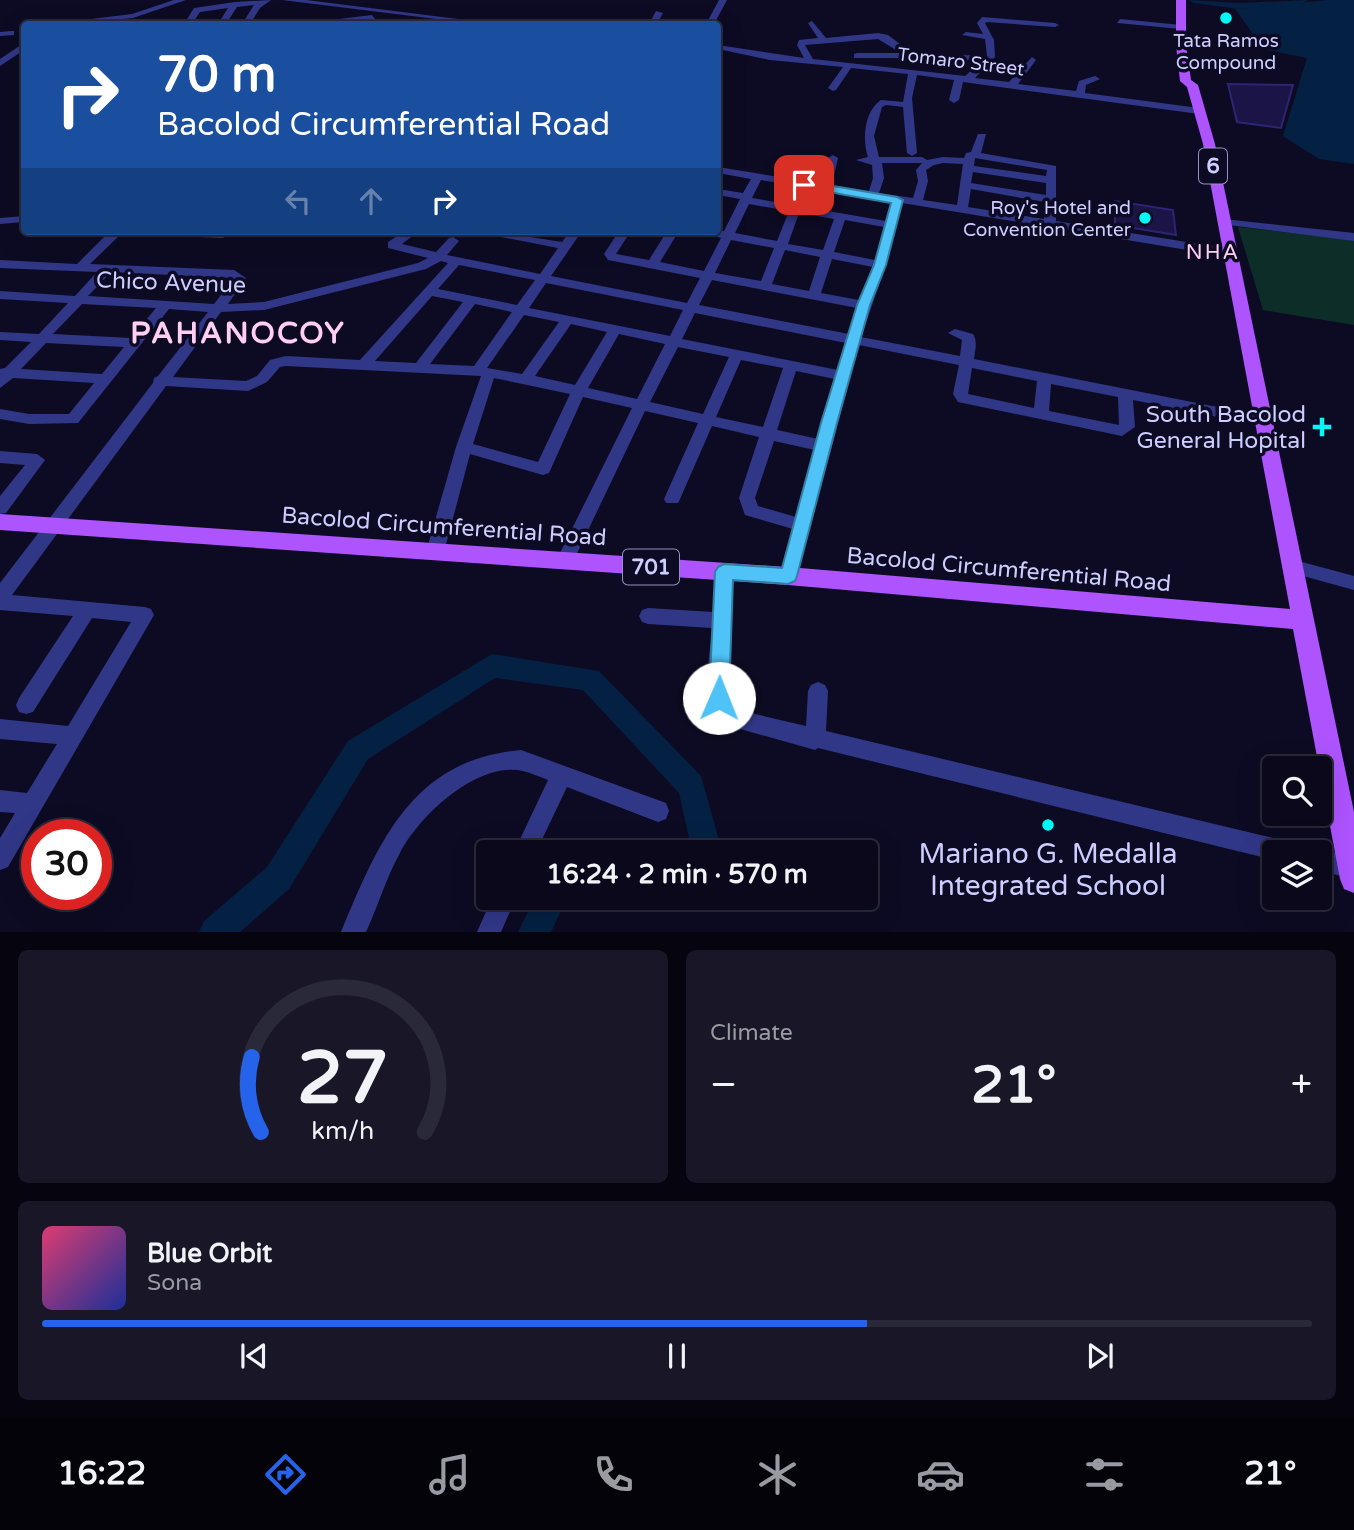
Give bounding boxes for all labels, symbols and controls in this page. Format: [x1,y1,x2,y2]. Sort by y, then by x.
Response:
marker: Tata Ramos Compound [1218,10,1234,26]
place label: Tata Ramos Compound [1173,30,1279,74]
street label: Tomaro Street [896,43,1026,81]
text: 70 m [157,46,276,105]
icon: right [42,49,133,140]
text: Bacolod Circumferential Road [157,106,610,144]
road number: 6 [1199,148,1227,184]
pin [774,155,834,215]
icon: arrive [785,166,823,204]
icon: left [279,182,317,220]
icon: ahead [352,182,390,220]
icon: right [425,182,463,220]
place label: Roy's Hotel and Convention Center [963,197,1132,241]
marker: Roy's Hotel and Convention Center [1137,210,1153,226]
district label: NHA [1186,240,1240,265]
street label: Chico Avenue [95,266,246,300]
district label: PAHANOCOY [130,315,346,352]
place label: South Bacolod General Hopital [1136,401,1306,455]
marker: South Bacolod General Hopital [1312,417,1332,437]
street label: Bacolod Circumferential Road [280,502,607,552]
street label: Bacolod Circumferential Road [845,542,1172,598]
road number: 701 [623,550,679,584]
position arrow [682,661,756,735]
map controls [1262,756,1332,910]
button: search [1262,756,1332,826]
marker: Mariano G. Medalla Integrated School [1040,817,1056,833]
speed limit sign: 30 [21,819,112,910]
place label: Mariano G. Medalla Integrated School [919,837,1177,903]
button: layers [1262,840,1332,910]
text: 16:24 · 2 min · 570 m [546,859,808,890]
text: Climate [710,1019,793,1047]
text: 27 [297,1036,389,1124]
text: 21° [971,1054,1056,1117]
text: − [710,1062,737,1108]
text: + [1291,1062,1312,1108]
text: km/h [312,1116,374,1146]
text: Blue Orbit [147,1238,272,1269]
text: Sona [147,1269,202,1297]
icon: previous [235,1337,273,1375]
icon: pause [658,1337,696,1375]
icon: next [1081,1337,1119,1375]
icon: directions [261,1450,310,1499]
icon: music [425,1450,474,1499]
icon: phone [589,1450,638,1499]
icon: climate [753,1450,802,1499]
icon: car [916,1450,965,1499]
icon: filters [1080,1450,1129,1499]
text: 16:22 [57,1455,146,1493]
text: 21° [1244,1455,1296,1493]

